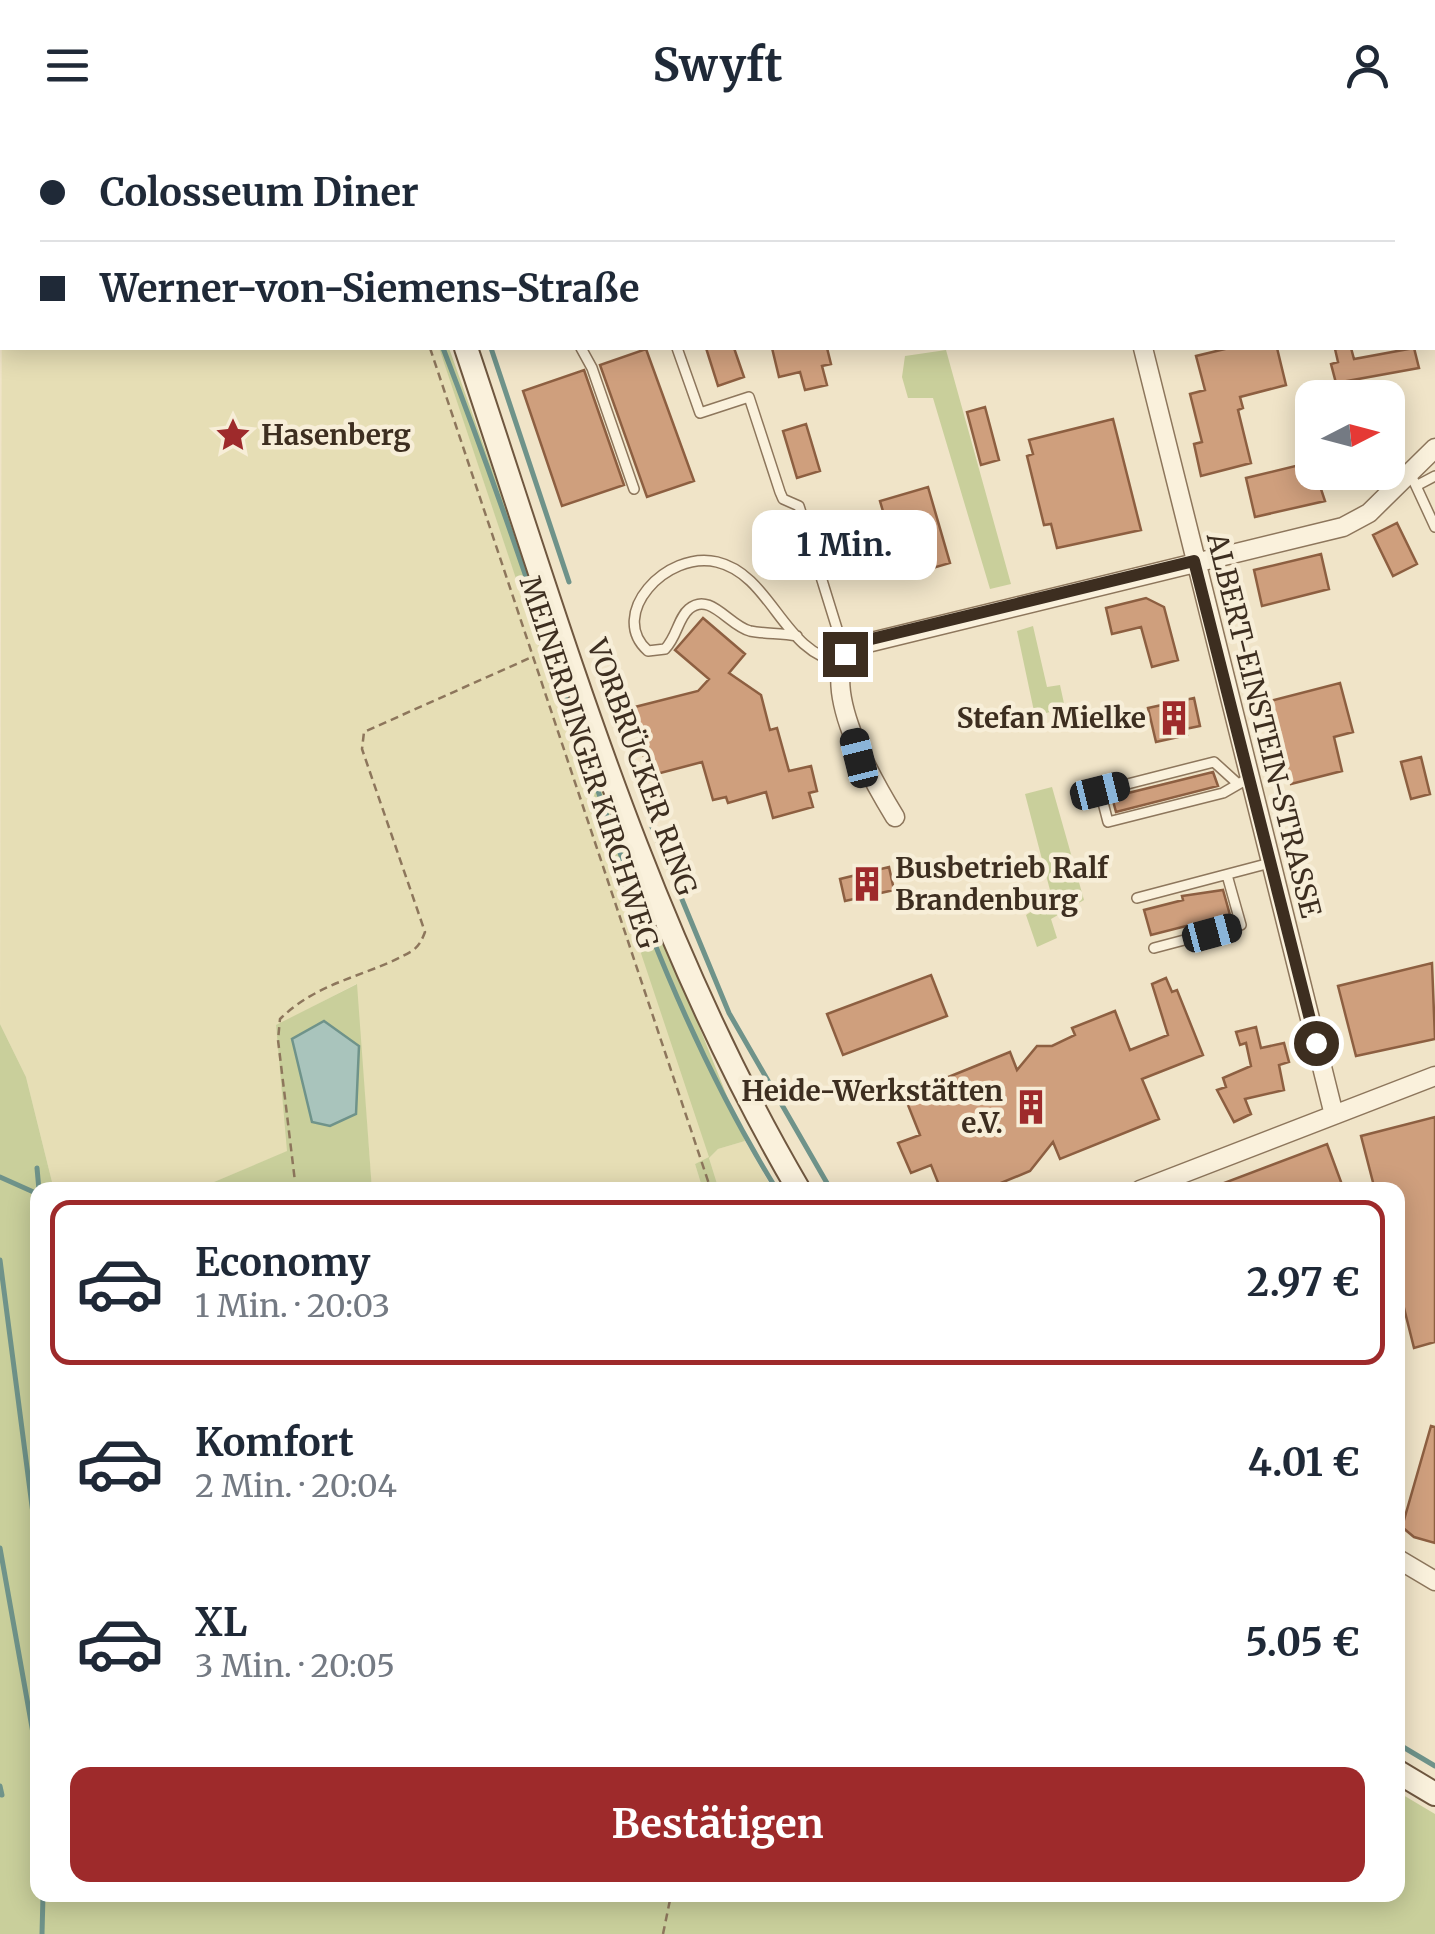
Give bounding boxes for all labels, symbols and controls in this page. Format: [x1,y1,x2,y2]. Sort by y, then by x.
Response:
text: Swyft [652,37,783,93]
icon: menu [40,38,95,93]
icon: person [1340,38,1395,93]
text: Colosseum Diner [100,169,419,216]
text: Werner-von-Siemens-Straße [100,265,640,312]
north arrow [1295,380,1405,490]
map controls [1295,380,1405,490]
place icon: Hasenberg [214,416,252,454]
place label: Hasenberg [261,417,411,453]
callout: 1 Min. [752,509,938,579]
text: 1 Min. [797,525,892,565]
street label: ALBERT-EINSTEIN-STRASSE [1198,528,1329,921]
street label: MEINERDINGER KIRCHWEG [512,571,666,953]
route end [823,632,868,677]
street label: VORBRÜCKER RING [579,633,705,900]
building icon: Stefan Mielke [1155,699,1193,737]
place label: Stefan Mielke [957,700,1146,736]
car [837,725,881,791]
car [1067,769,1133,813]
place label: Busbetrieb Ralf Brandenburg [895,850,1110,918]
building icon: Busbetrieb Ralf Brandenburg [848,865,886,903]
car [1179,911,1245,955]
route start [1294,1021,1339,1066]
place label: Heide-Werkstätten e.V. [741,1073,1003,1141]
building icon: Heide-Werkstätten e.V. [1012,1088,1050,1126]
icon: car [75,1238,165,1328]
text: Economy [195,1239,370,1286]
text: 2.97 € [1247,1259,1360,1306]
text: 1 Min. · 20:03 [195,1286,390,1326]
icon: car [75,1418,165,1508]
text: Komfort [195,1419,354,1466]
text: 4.01 € [1248,1439,1360,1486]
text: 2 Min. · 20:04 [195,1466,397,1506]
icon: car [75,1598,165,1688]
text: XL [195,1599,247,1646]
text: 5.05 € [1246,1619,1360,1666]
text: 3 Min. · 20:05 [195,1646,395,1686]
button: Bestätigen [70,1767,1365,1882]

